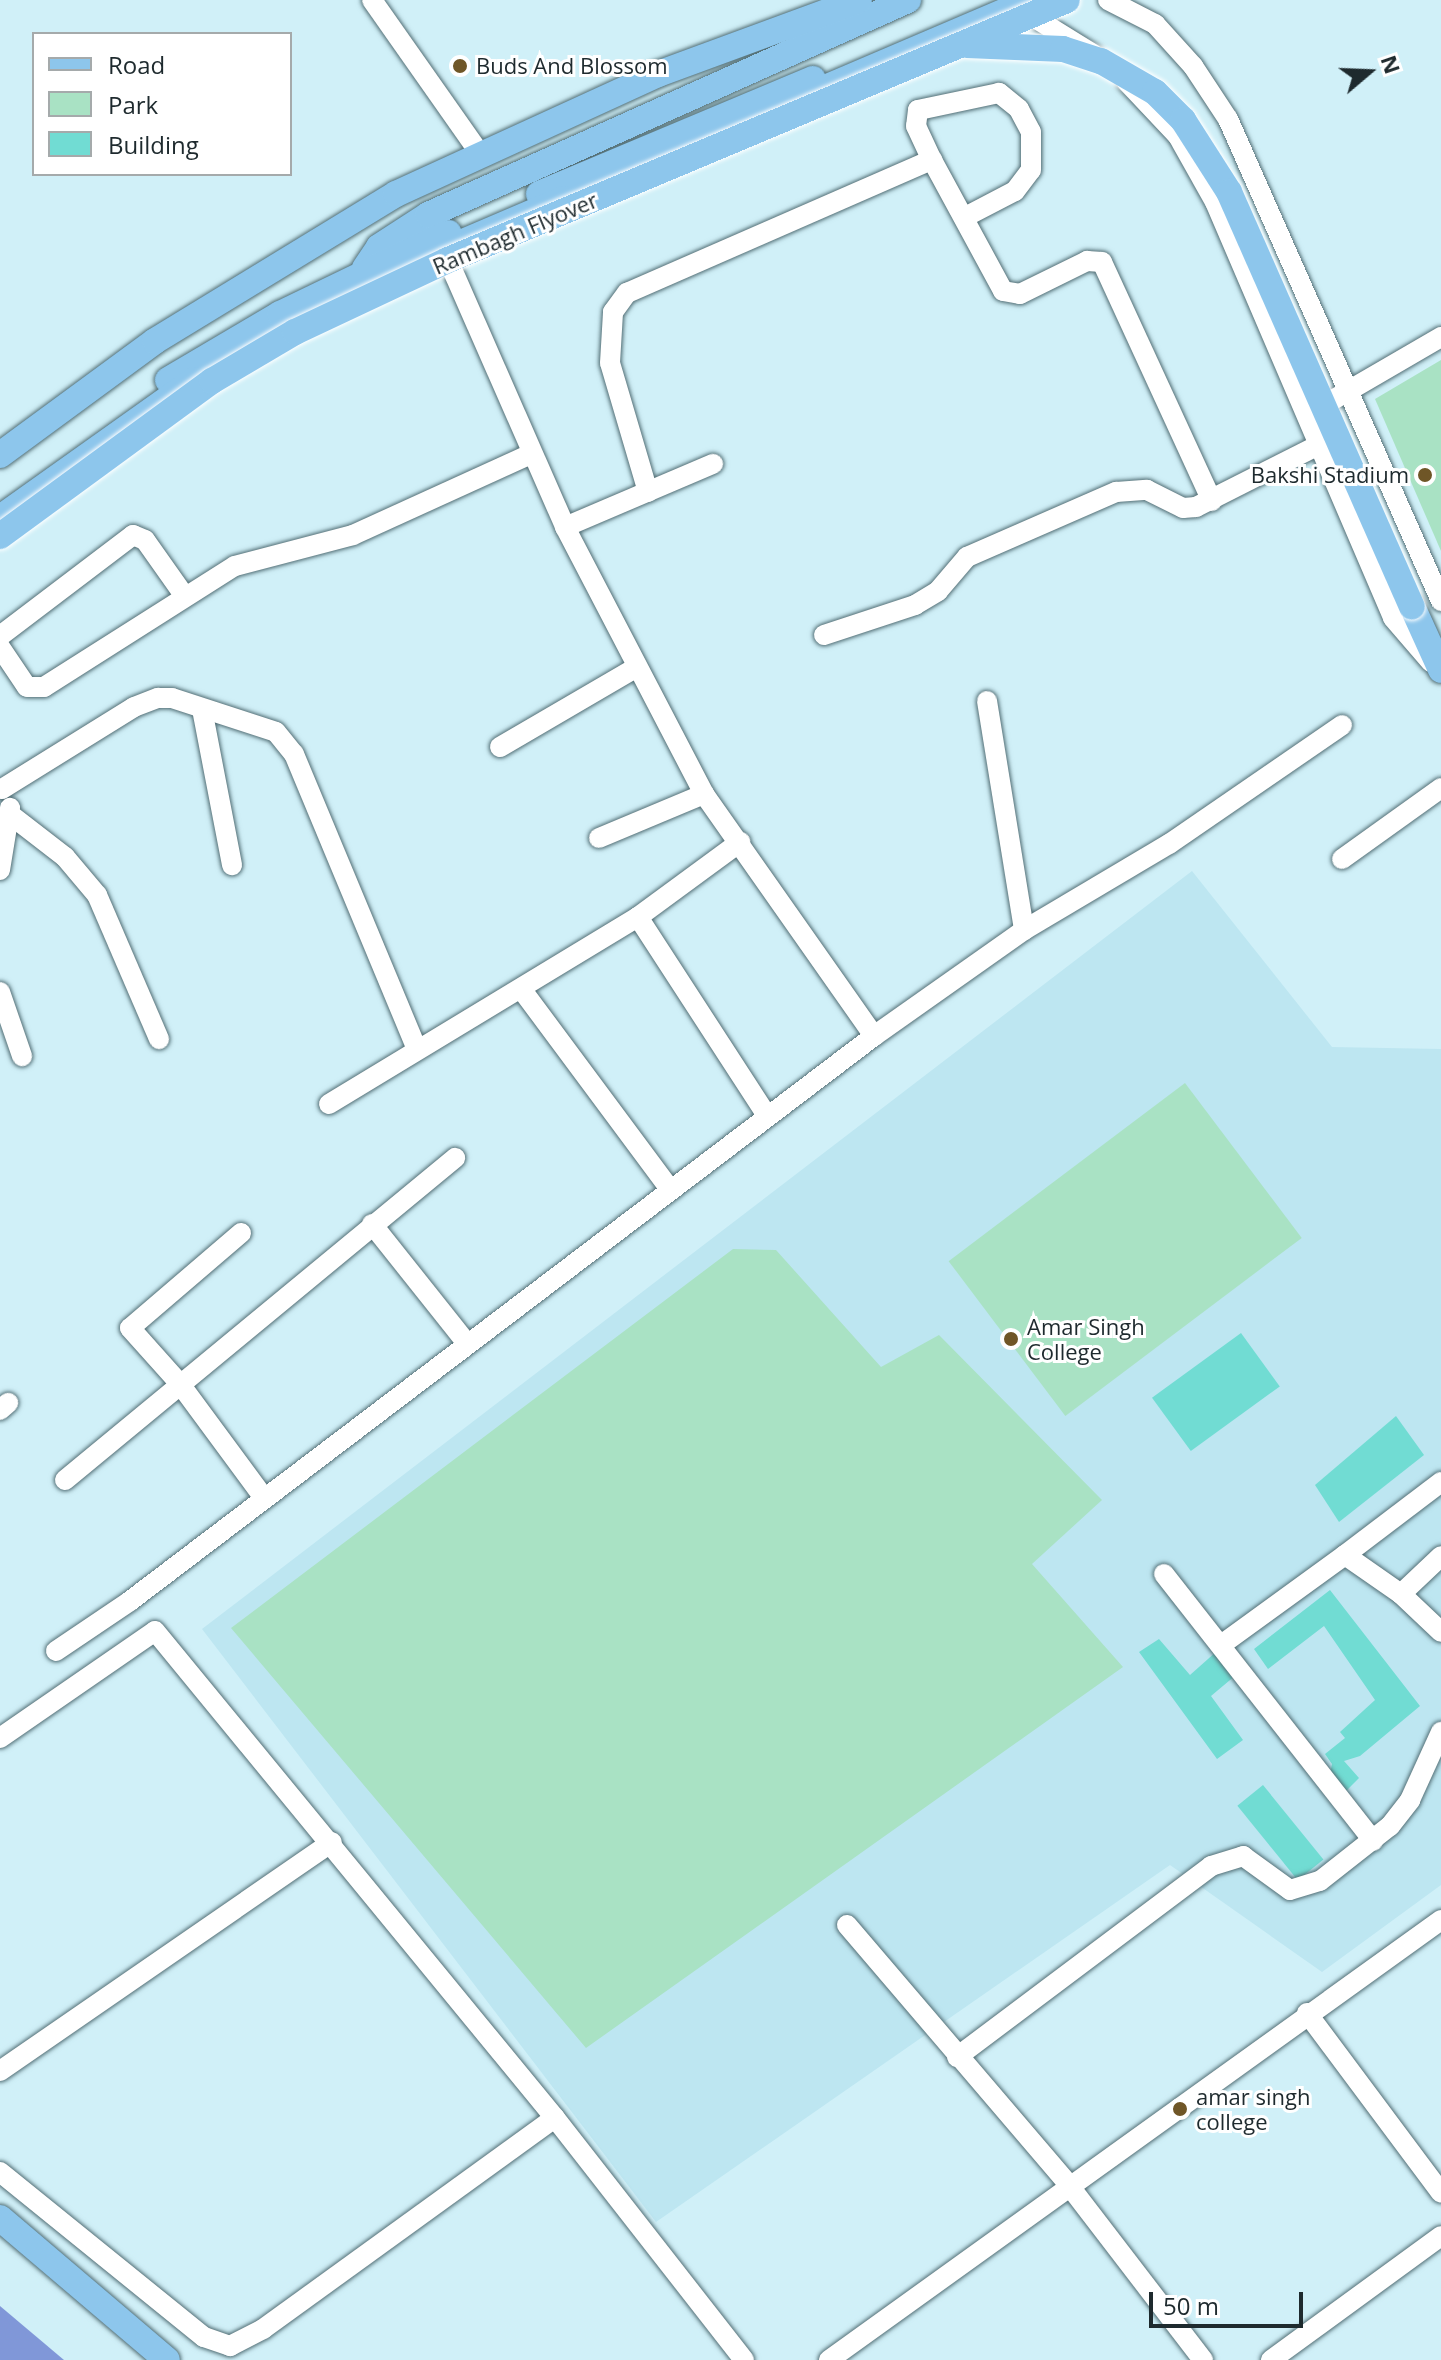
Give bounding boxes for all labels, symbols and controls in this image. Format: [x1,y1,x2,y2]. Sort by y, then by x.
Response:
legend [32,32,292,176]
north arrow [1329,32,1409,112]
text: Road [108,48,165,81]
text: N [1375,51,1409,78]
place label: Buds And Blossom [476,53,668,79]
marker: Buds And Blossom [451,57,469,75]
text: Park [108,88,158,121]
text: Building [108,128,199,161]
street label: Rambagh Flyover [429,186,601,280]
place label: Bakshi Stadium [1251,462,1409,488]
marker: Bakshi Stadium [1416,466,1434,484]
place label: Amar Singh College [1027,1313,1145,1364]
marker: Amar Singh College [1002,1330,1020,1348]
place label: amar singh college [1196,2083,1310,2134]
marker: amar singh college [1171,2100,1189,2118]
scale bar [1153,2276,1307,2326]
text: 50 m [1163,2289,1219,2322]

